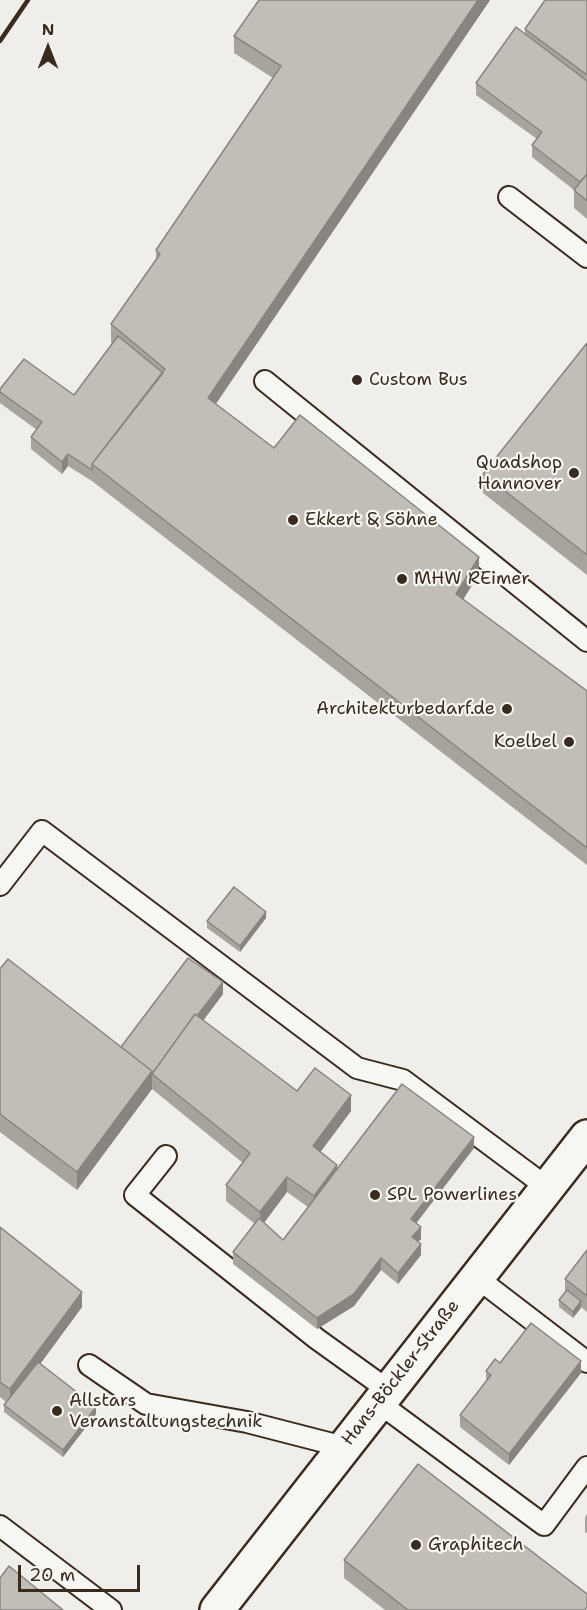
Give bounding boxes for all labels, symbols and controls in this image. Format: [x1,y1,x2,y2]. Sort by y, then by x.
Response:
north arrow [18,18,78,78]
text: N [42,19,54,40]
place label: Custom Bus [369,369,468,391]
marker: Custom Bus [350,373,364,387]
place label: Quadshop Hannover [476,452,562,494]
marker: Quadshop Hannover [567,466,581,480]
place label: Ekkert & Söhne [305,509,438,531]
marker: Ekkert & Söhne [286,513,300,527]
place label: MHW REimer [414,568,530,590]
marker: MHW REimer [395,572,409,586]
place label: Architekturbedarf.de [316,698,495,720]
marker: Architekturbedarf.de [500,702,514,716]
place label: Koelbel [494,731,557,753]
marker: Koelbel [562,735,576,749]
place label: SPL Powerlines [387,1184,517,1206]
marker: SPL Powerlines [368,1188,382,1202]
street label: Hans-Böckler-Straße [338,1296,464,1450]
place label: Allstars Veranstaltungstechnik [69,1390,263,1432]
marker: Allstars Veranstaltungstechnik [50,1404,64,1418]
place label: Graphitech [428,1534,523,1556]
marker: Graphitech [409,1538,423,1552]
scale bar [21,1553,142,1591]
text: 20 m [29,1563,75,1587]

